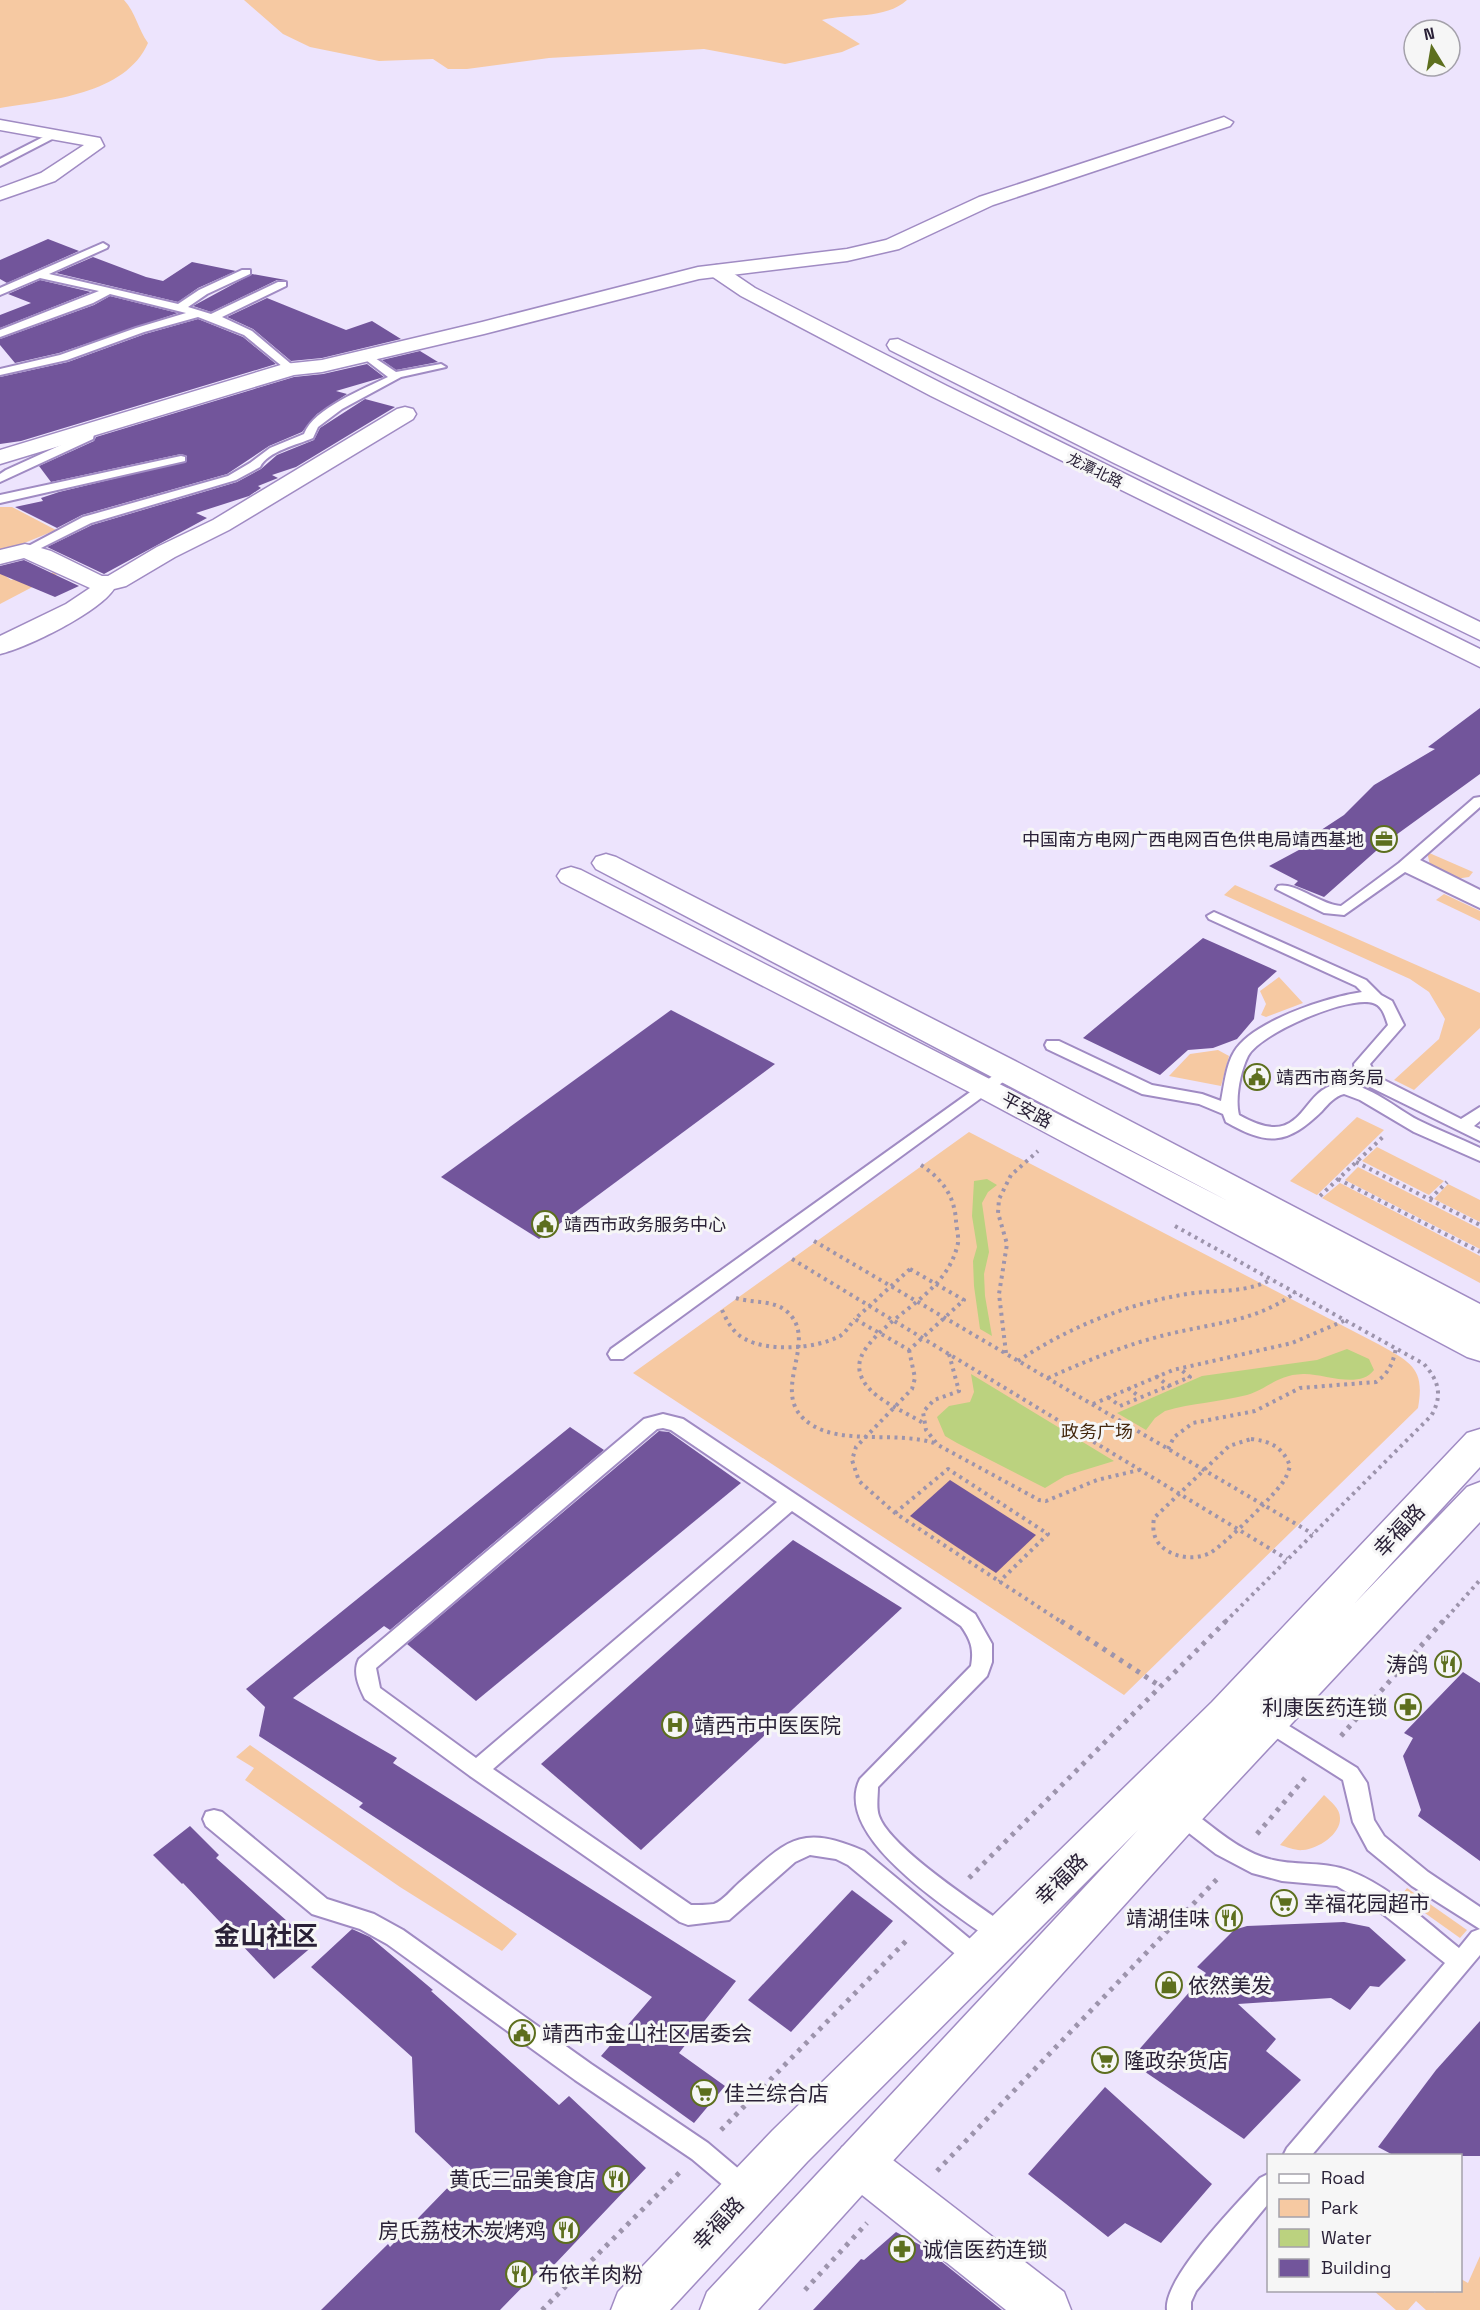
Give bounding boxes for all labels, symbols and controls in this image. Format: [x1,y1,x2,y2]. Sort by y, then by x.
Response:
north arrow [1402,18,1462,78]
text: N [1422,22,1437,45]
street label: 龙潭北路 [1064,448,1126,492]
office icon: 中国南方电网广西电网百色供电局靖西基地 [1369,824,1399,854]
place label: 中国南方电网广西电网百色供电局靖西基地 [1022,828,1364,851]
public building icon: 靖西市商务局 [1242,1062,1272,1092]
place label: 靖西市商务局 [1276,1066,1384,1089]
street label: 平安路 [998,1087,1056,1133]
public building icon: 靖西市政务服务中心 [530,1209,560,1239]
place label: 靖西市政务服务中心 [564,1213,726,1236]
park label: 政务广场 [1061,1420,1133,1443]
street label: 幸福路 [1368,1498,1430,1562]
restaurant icon: 涛鸽 [1433,1649,1463,1679]
place label: 涛鸽 [1386,1651,1428,1678]
pharmacy icon: 利康医药连锁 [1393,1692,1423,1722]
place label: 利康医药连锁 [1262,1694,1388,1721]
hospital icon: 靖西市中医医院 [660,1710,690,1740]
place label: 靖西市中医医院 [694,1712,841,1739]
street label: 幸福路 [1029,1847,1093,1911]
supermarket icon: 幸福花园超市 [1269,1888,1299,1918]
place label: 幸福花园超市 [1304,1890,1430,1917]
restaurant icon: 靖湖佳味 [1214,1903,1244,1933]
place label: 靖湖佳味 [1126,1905,1210,1932]
district label: 金山社区 [214,1919,318,1953]
shop icon: 依然美发 [1154,1970,1184,2000]
place label: 依然美发 [1188,1972,1272,1999]
public building icon: 靖西市金山社区居委会 [507,2018,537,2048]
place label: 靖西市金山社区居委会 [542,2020,752,2047]
supermarket icon: 隆政杂货店 [1090,2045,1120,2075]
place label: 隆政杂货店 [1124,2047,1229,2074]
supermarket icon: 佳兰综合店 [689,2078,719,2108]
place label: 佳兰综合店 [724,2080,829,2107]
legend [1267,2154,1462,2292]
restaurant icon: 黄氏三品美食店 [601,2164,631,2194]
place label: 黄氏三品美食店 [449,2166,596,2193]
text: Road [1321,2166,1365,2189]
street label: 幸福路 [687,2191,749,2255]
text: Park [1321,2196,1359,2219]
restaurant icon: 房氏荔枝木炭烤鸡 [551,2215,581,2245]
place label: 房氏荔枝木炭烤鸡 [378,2217,546,2244]
text: Water [1321,2226,1372,2249]
pharmacy icon: 诚信医药连锁 [887,2234,917,2264]
place label: 诚信医药连锁 [922,2236,1048,2263]
text: Building [1321,2256,1391,2279]
restaurant icon: 布依羊肉粉 [504,2259,534,2289]
place label: 布依羊肉粉 [538,2261,643,2288]

